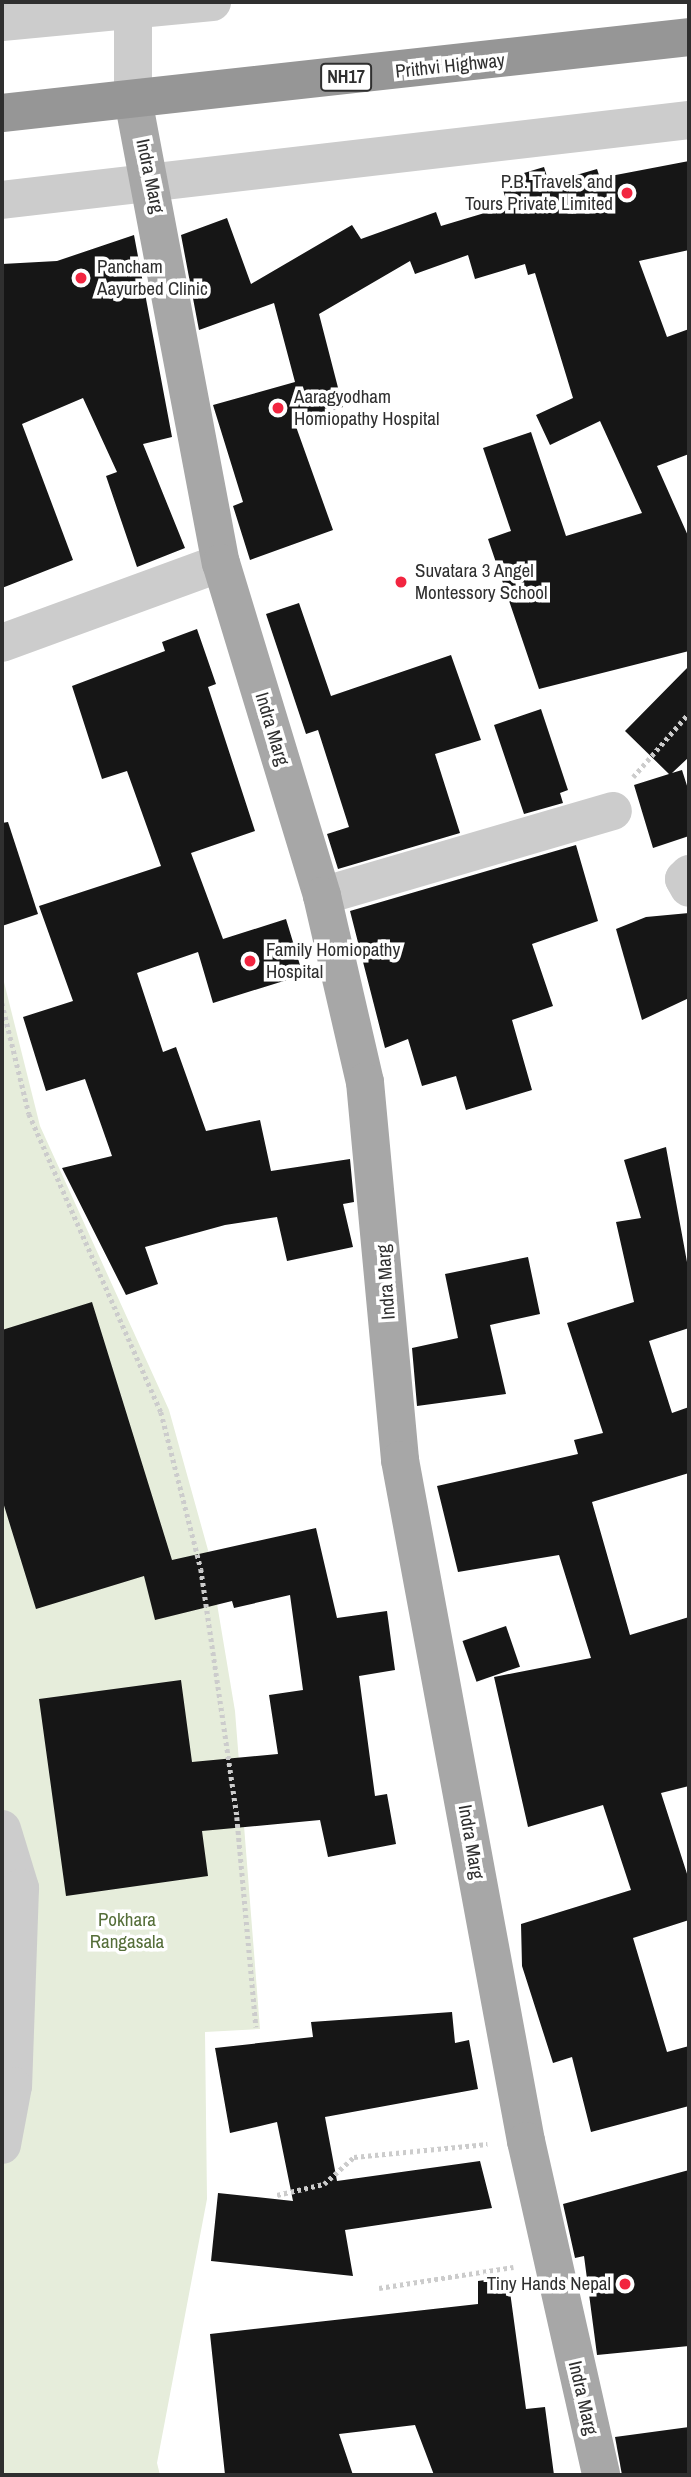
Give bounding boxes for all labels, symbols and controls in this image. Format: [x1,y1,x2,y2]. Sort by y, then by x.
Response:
street label: Prithvi Highway [394,49,506,83]
road number: NH17 [320,62,372,92]
street label: Indra Marg [131,137,169,215]
place label: P.B. Travels and Tours Private Limited [465,171,613,215]
marker: P.B. Travels and Tours Private Limited [619,185,635,201]
place label: Pancham Aayurbed Clinic [97,256,208,300]
marker: Pancham Aayurbed Clinic [71,268,91,288]
place label: Aaragyodham Homiopathy Hospital [294,386,439,430]
marker: Aaragyodham Homiopathy Hospital [268,398,288,418]
place label: Suvatara 3 Angel Montessory School [415,560,547,604]
marker: Suvatara 3 Angel Montessory School [393,574,409,590]
street label: Indra Marg [250,690,294,768]
place label: Family Homiopathy Hospital [266,939,400,983]
marker: Family Homiopathy Hospital [240,951,260,971]
street label: Indra Marg [372,1244,400,1320]
street label: Indra Marg [453,1803,489,1881]
park label: Pokhara Rangasala [90,1909,164,1953]
place label: Tiny Hands Nepal [487,2273,611,2295]
marker: Tiny Hands Nepal [617,2276,633,2292]
street label: Indra Marg [563,2359,603,2437]

